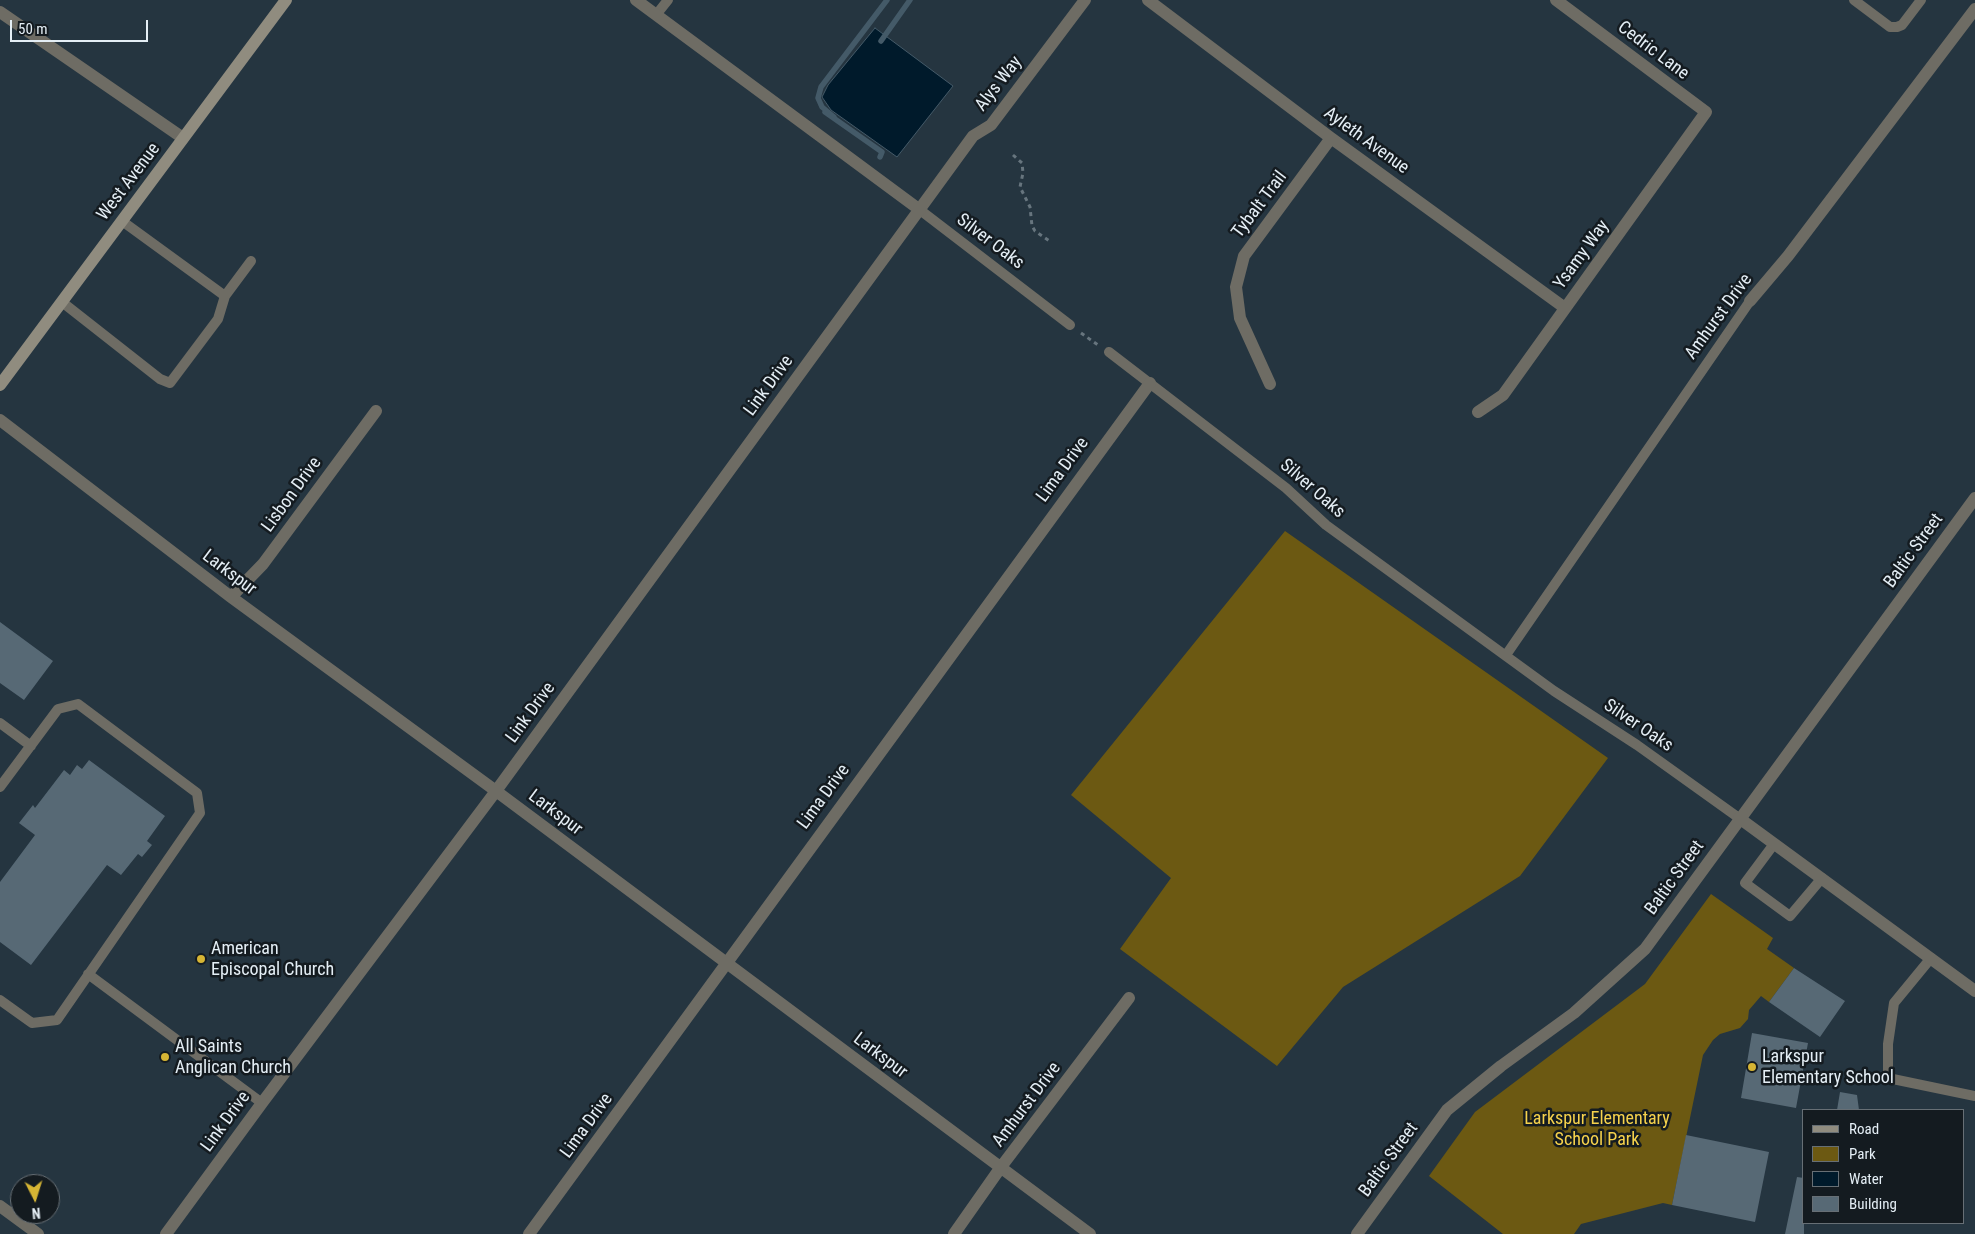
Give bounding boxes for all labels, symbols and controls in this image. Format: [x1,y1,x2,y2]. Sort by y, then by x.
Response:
scale bar [12,10,150,42]
street label: Cedric Lane [1613,17,1693,85]
text: 50 m [18,20,48,38]
street label: Alys Way [971,52,1027,116]
street label: Ayleth Avenue [1319,103,1413,179]
street label: West Avenue [93,139,165,225]
street label: Tybalt Trail [1228,167,1292,243]
street label: Silver Oaks [952,210,1028,274]
street label: Ysamy Way [1550,216,1614,294]
street label: Amhurst Drive [1681,270,1757,364]
street label: Link Drive [740,352,798,420]
street label: Lima Drive [1032,433,1094,507]
street label: Lisbon Drive [258,453,326,537]
street label: Silver Oaks [1275,455,1349,523]
street label: Baltic Street [1880,510,1948,592]
street label: Larkspur [198,546,260,600]
street label: Link Drive [502,679,560,747]
street label: Silver Oaks [1599,695,1677,757]
street label: Lima Drive [793,760,855,834]
street label: Larkspur [524,786,586,840]
street label: Baltic Street [1641,837,1709,919]
place label: American Episcopal Church [211,938,334,981]
marker: American Episcopal Church [195,953,207,965]
street label: Larkspur [849,1029,911,1083]
place label: All Saints Anglican Church [175,1036,291,1078]
place label: Larkspur Elementary School [1762,1046,1894,1088]
marker: All Saints Anglican Church [159,1051,171,1063]
street label: Amhurst Drive [988,1058,1066,1152]
marker: Larkspur Elementary School [1746,1061,1758,1073]
street label: Link Drive [197,1088,255,1156]
street label: Lima Drive [556,1089,618,1163]
park label: Larkspur Elementary School Park [1524,1108,1670,1150]
legend [1802,1109,1965,1224]
street label: Baltic Street [1355,1119,1423,1201]
text: Road [1849,1120,1879,1138]
text: Park [1849,1145,1876,1163]
text: Water [1849,1170,1883,1188]
north arrow [10,1174,60,1224]
text: Building [1849,1195,1897,1213]
text: N [31,1205,41,1221]

